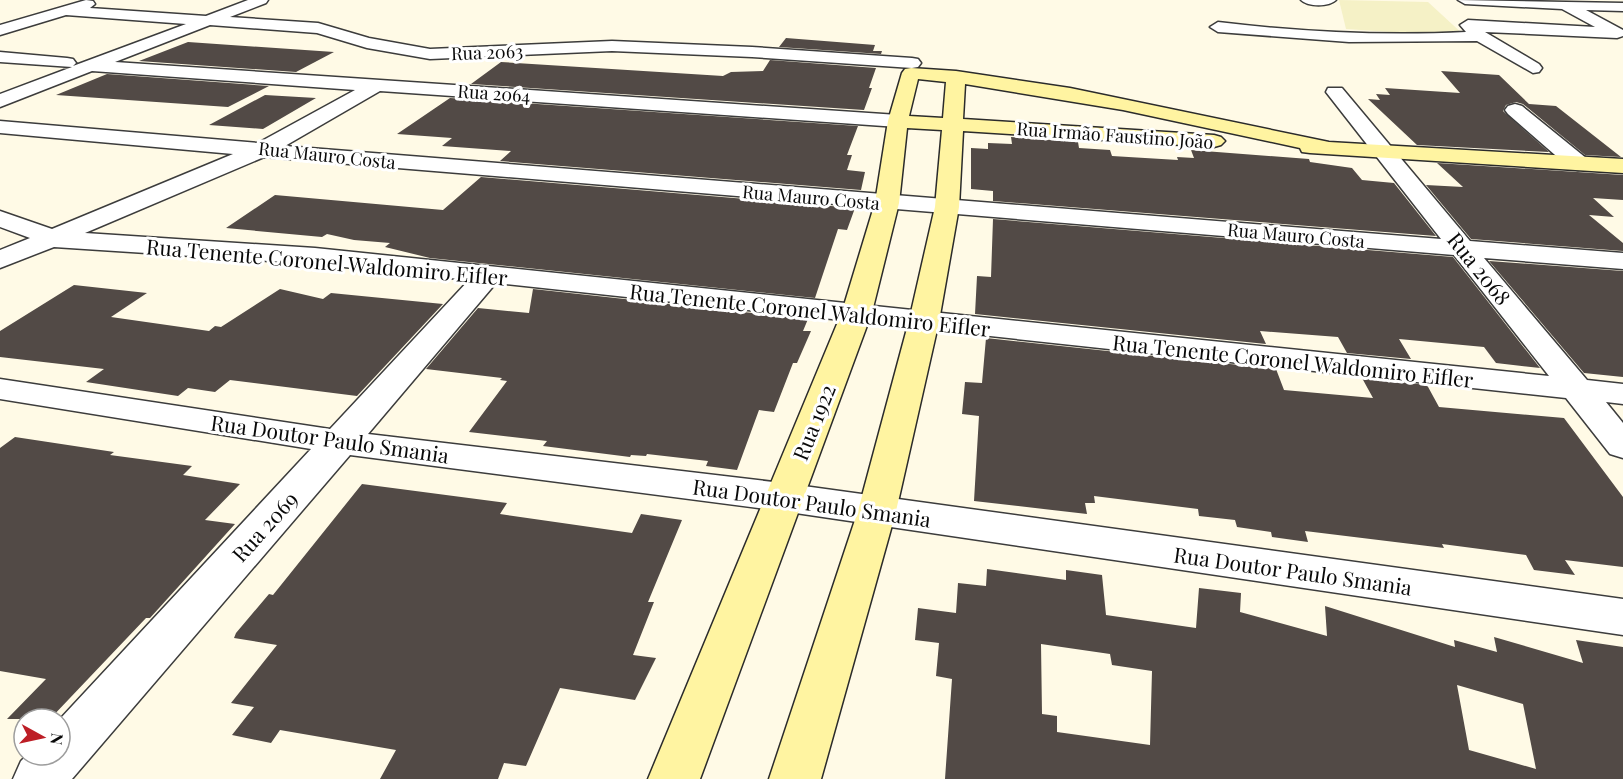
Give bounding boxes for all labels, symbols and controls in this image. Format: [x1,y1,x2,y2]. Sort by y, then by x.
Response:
street label: Rua 2063 [451,39,523,65]
street label: Rua 2064 [457,78,531,108]
street label: Rua Irmão Faustino João [1016,116,1214,154]
street label: Rua Mauro Costa [257,136,397,174]
street label: Rua Mauro Costa [741,179,881,215]
street label: Rua Mauro Costa [1226,217,1366,253]
street label: Rua 2068 [1442,226,1518,310]
street label: Rua Tenente Coronel Waldomiro Eifler [145,231,510,291]
street label: Rua Tenente Coronel Waldomiro Eifler [628,276,992,342]
street label: Rua Tenente Coronel Waldomiro Eifler [1111,327,1475,393]
street label: Rua 1922 [785,380,841,464]
street label: Rua Doutor Paulo Smania [209,407,451,469]
street label: Rua Doutor Paulo Smania [691,471,933,533]
street label: Rua 2069 [225,485,303,567]
street label: Rua Doutor Paulo Smania [1172,539,1414,601]
north arrow [12,707,72,767]
text: N [46,732,69,747]

